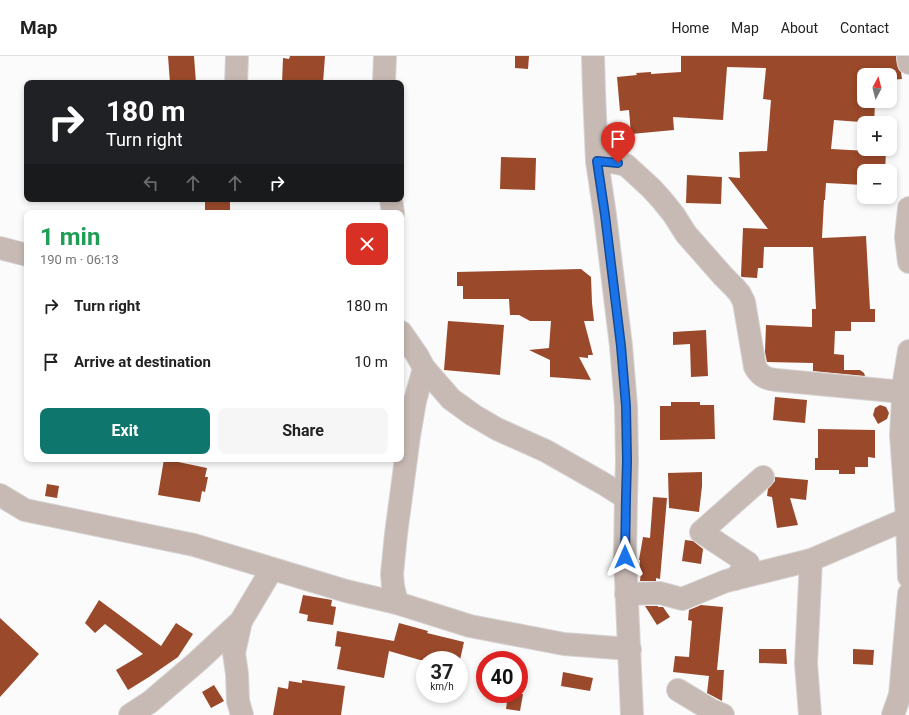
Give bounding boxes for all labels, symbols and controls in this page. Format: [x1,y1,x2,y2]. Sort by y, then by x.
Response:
text: Map [20,16,58,39]
text: Home [671,20,709,36]
text: Map [731,20,759,36]
text: About [781,20,818,36]
text: Contact [840,20,889,36]
north arrow [857,68,897,108]
map controls [857,68,897,204]
text: 180 m [106,95,185,128]
icon: right [40,96,92,148]
button: + [857,116,897,156]
pin [601,122,635,163]
icon: arrive [607,128,629,150]
text: Turn right [106,129,183,150]
button: − [857,164,897,204]
icon: left [140,172,162,194]
icon: ahead [182,172,204,194]
icon: ahead [224,172,246,194]
icon: right [266,172,288,194]
text: 1 min [40,223,100,251]
button: close [346,223,388,265]
text: 190 m · 06:13 [40,252,119,267]
icon: right [40,295,62,317]
text: Turn right [74,297,140,315]
text: 180 m [346,297,388,315]
icon: arrive [40,351,62,373]
text: Arrive at destination [74,353,211,371]
text: 10 m [354,353,388,371]
button: Exit [40,408,210,454]
button: Share [218,408,388,454]
position arrow [604,536,646,578]
speed limit sign: 40 [476,651,528,703]
text: 37 [431,660,453,684]
text: km/h [430,681,454,692]

